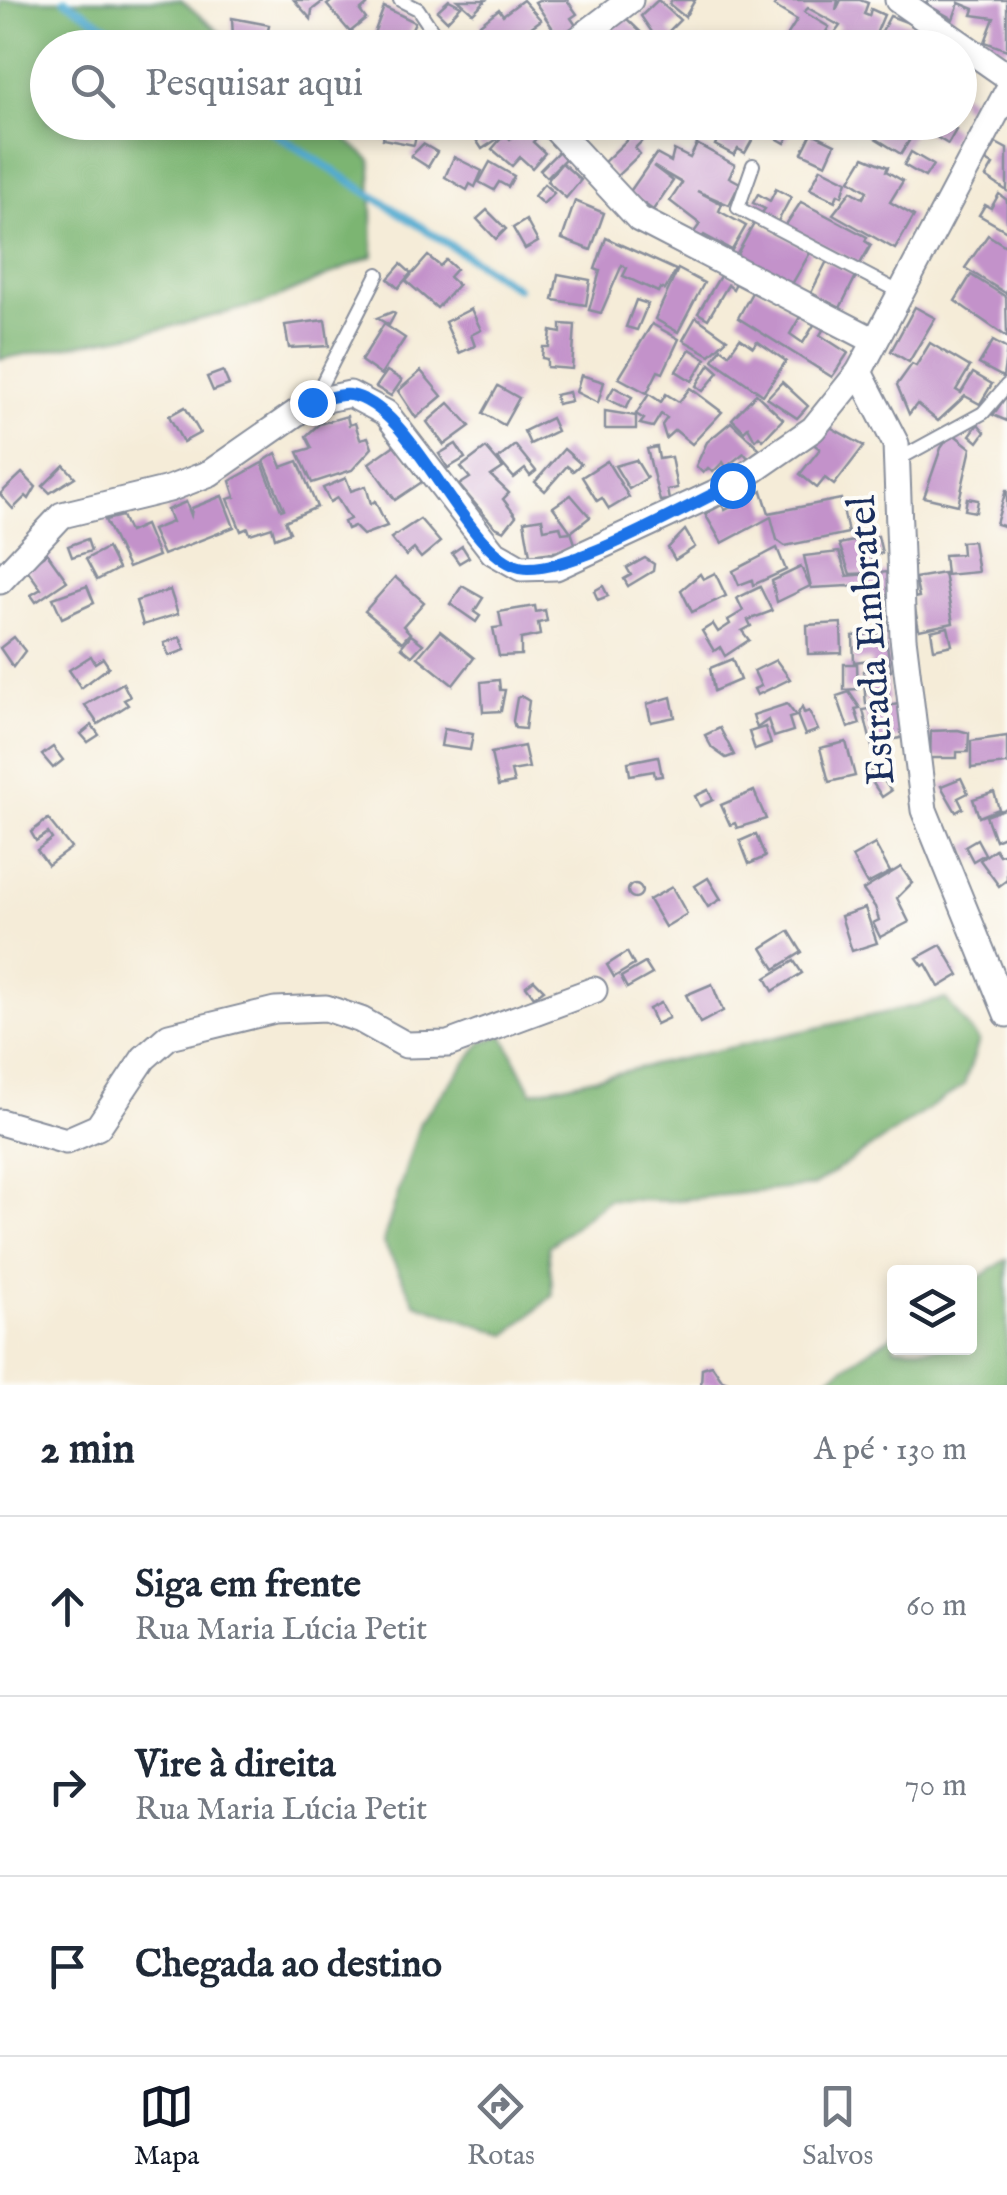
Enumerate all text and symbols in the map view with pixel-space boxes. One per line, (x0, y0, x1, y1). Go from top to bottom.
search box (30, 30, 977, 140)
icon: search (65, 58, 120, 113)
text: Pesquisar aqui (145, 61, 363, 109)
route end (290, 380, 336, 426)
route start (710, 463, 756, 509)
street label: Estrada Embratel (837, 494, 909, 786)
map controls (887, 1265, 977, 1355)
button: layers (887, 1265, 977, 1355)
text: 2 min (40, 1424, 135, 1477)
text: A pé · 130 m (814, 1430, 967, 1471)
text: Siga em frente (135, 1562, 361, 1610)
icon: ahead (40, 1579, 95, 1634)
text: 60 m (906, 1586, 967, 1627)
text: Rua Maria Lúcia Petit (135, 1610, 427, 1651)
text: Vire à direita (135, 1742, 336, 1790)
icon: right (40, 1759, 95, 1814)
text: 70 m (905, 1766, 967, 1807)
text: Rua Maria Lúcia Petit (135, 1790, 427, 1831)
icon: arrive (40, 1939, 95, 1994)
text: Chegada ao destino (135, 1942, 442, 1990)
tab: Mapa (134, 2079, 199, 2174)
tab: Rotas (467, 2079, 535, 2174)
tab: Salvos (802, 2079, 873, 2174)

